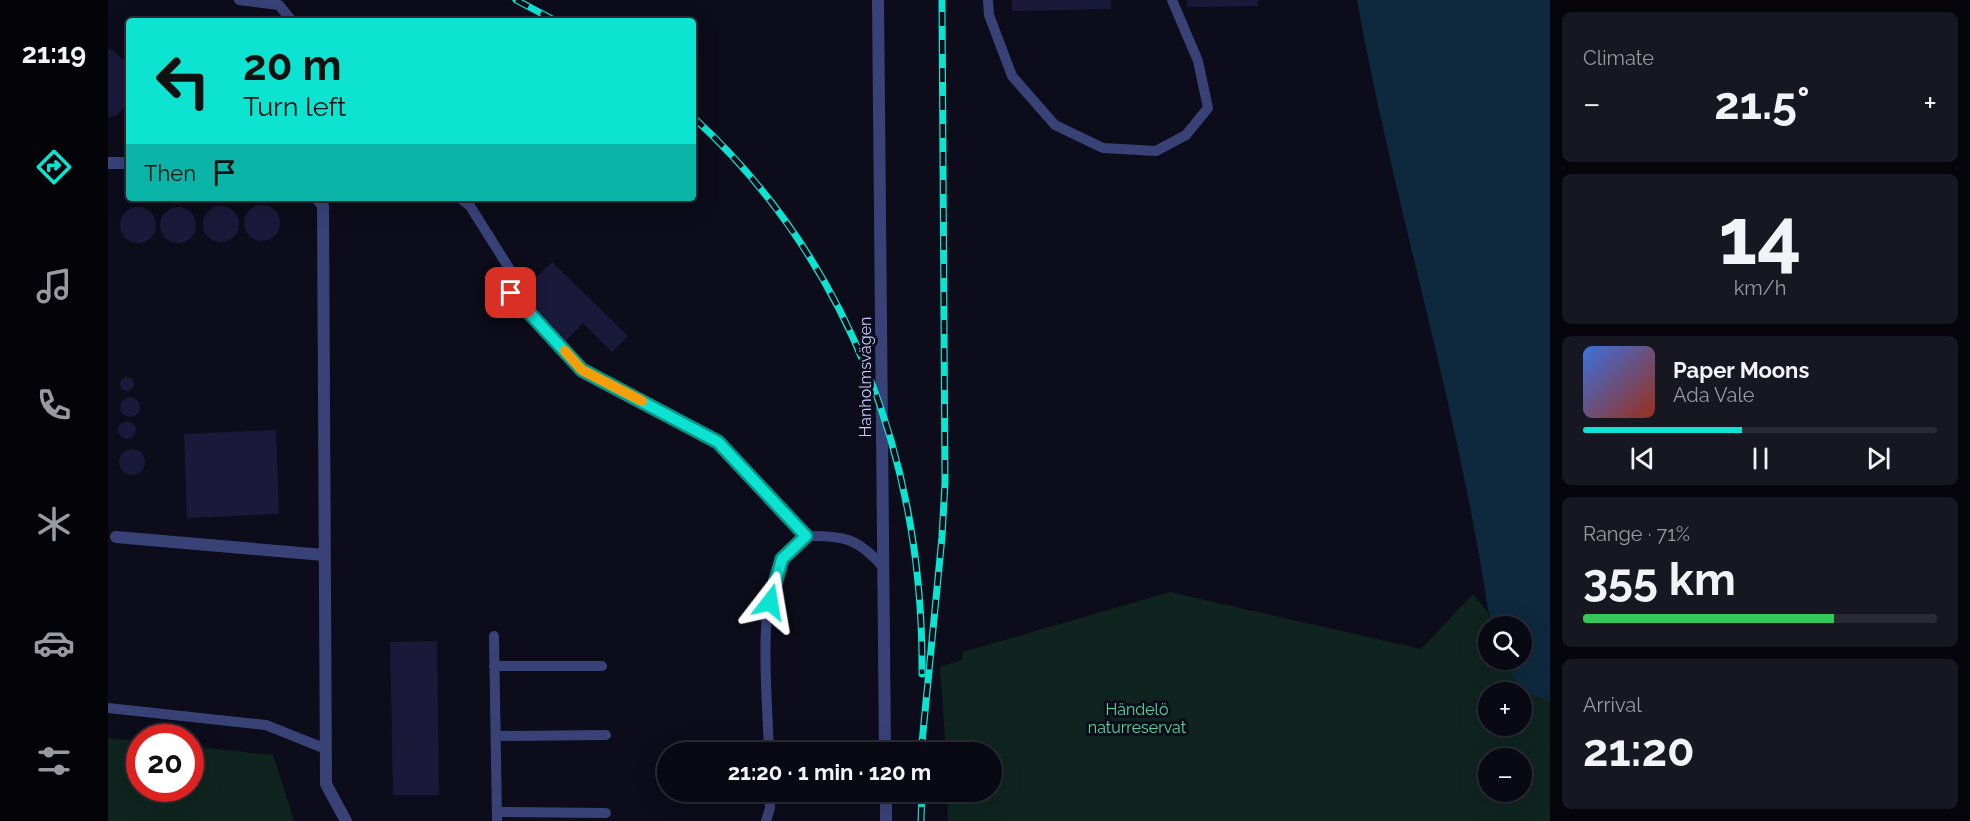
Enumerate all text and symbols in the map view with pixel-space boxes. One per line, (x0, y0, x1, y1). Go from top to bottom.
text: 21:19 (22, 38, 86, 69)
text: 20 m (243, 41, 342, 90)
icon: left (144, 42, 222, 120)
text: Climate (1583, 46, 1654, 70)
text: 21.5° (1714, 77, 1810, 130)
text: − (1583, 84, 1601, 123)
text: + (1923, 84, 1937, 123)
text: Turn left (243, 91, 346, 122)
icon: directions (33, 146, 75, 188)
icon: arrive (208, 156, 241, 189)
text: Then (144, 160, 196, 186)
text: 14 (1718, 191, 1802, 282)
icon: music (33, 265, 75, 307)
pin (485, 267, 536, 318)
icon: arrive (494, 276, 527, 309)
text: km/h (1734, 276, 1786, 300)
street label: Hanholmsvägen (856, 317, 875, 437)
text: Paper Moons (1673, 357, 1809, 383)
text: Ada Vale (1673, 383, 1755, 407)
icon: phone (33, 384, 75, 426)
icon: previous (1626, 442, 1659, 475)
icon: pause (1744, 442, 1777, 475)
icon: next (1862, 442, 1895, 475)
icon: climate (33, 503, 75, 545)
text: Range · 71% (1583, 522, 1690, 546)
text: 355 km (1583, 553, 1736, 606)
position arrow (738, 570, 802, 634)
map controls (1478, 616, 1532, 802)
button: search (1478, 616, 1532, 670)
icon: car (33, 622, 75, 664)
button: + (1478, 682, 1532, 736)
text: Arrival (1583, 693, 1642, 717)
park label: Händelö naturreservat (1088, 700, 1187, 737)
speed limit sign: 20 (126, 724, 204, 802)
text: 21:20 (1583, 724, 1695, 777)
icon: filters (33, 740, 75, 782)
button: − (1478, 748, 1532, 802)
text: 21:20 · 1 min · 120 m (728, 759, 931, 785)

